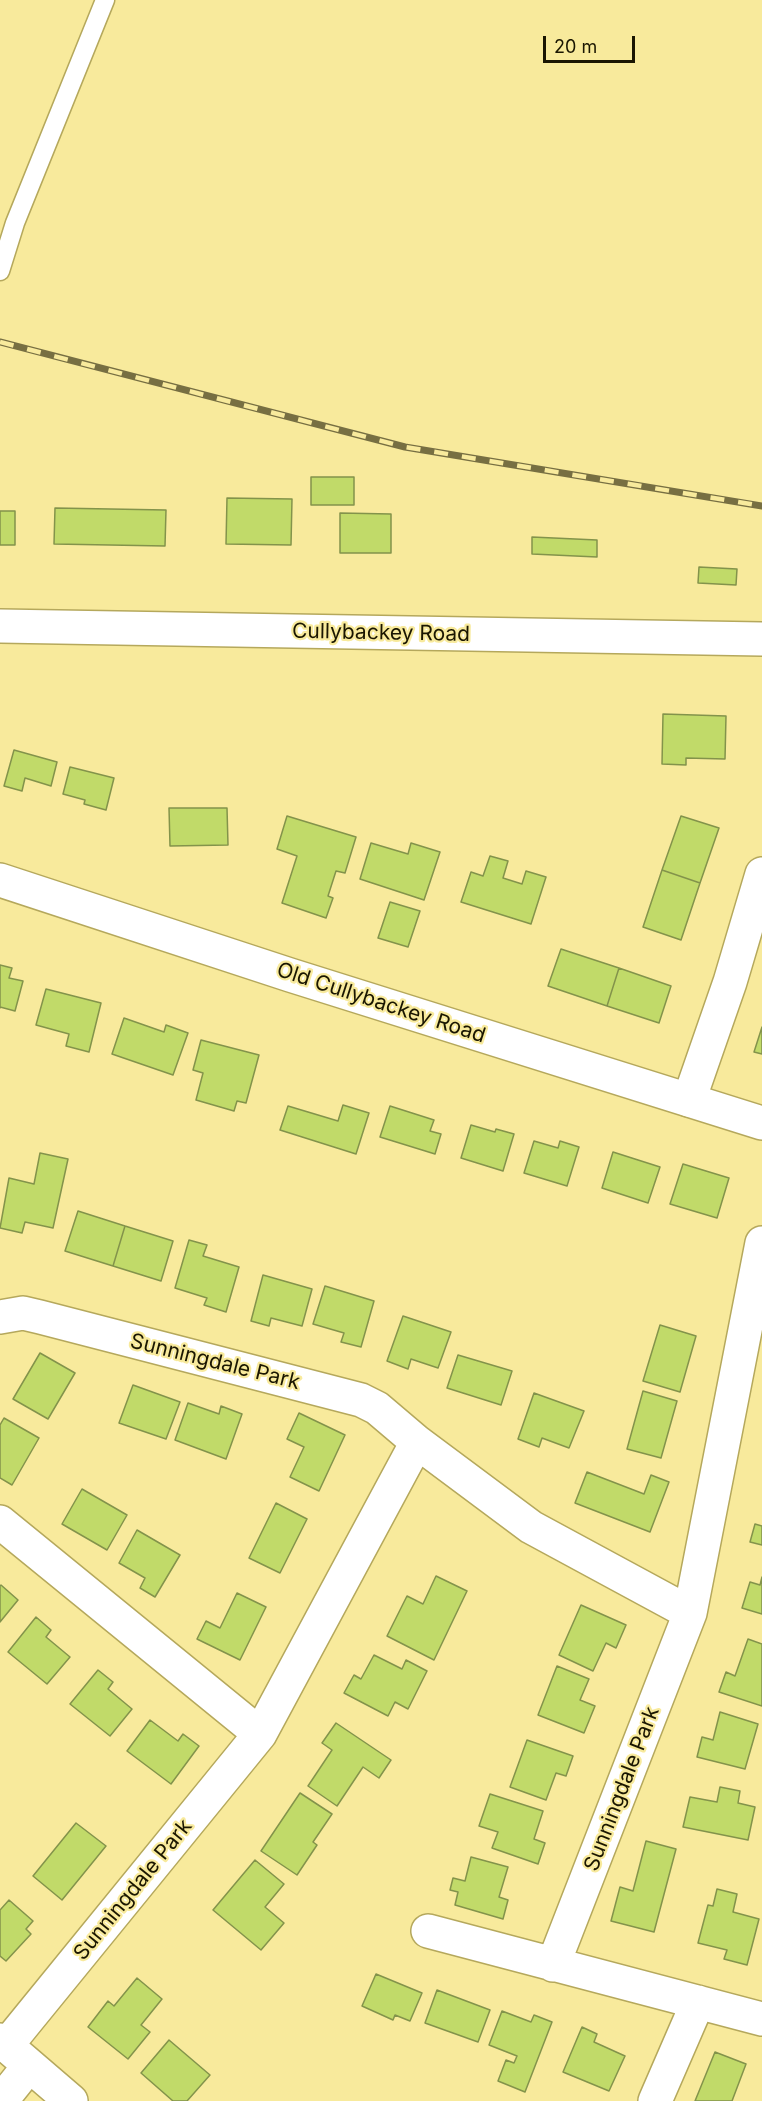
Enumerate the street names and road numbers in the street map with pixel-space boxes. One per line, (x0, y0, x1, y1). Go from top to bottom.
street label: Cullybackey Road (292, 619, 470, 647)
street label: Old Cullybackey Road (273, 957, 489, 1049)
street label: Sunningdale Park (128, 1329, 302, 1395)
street label: Sunningdale Park (579, 1703, 665, 1875)
street label: Sunningdale Park (68, 1814, 198, 1966)

